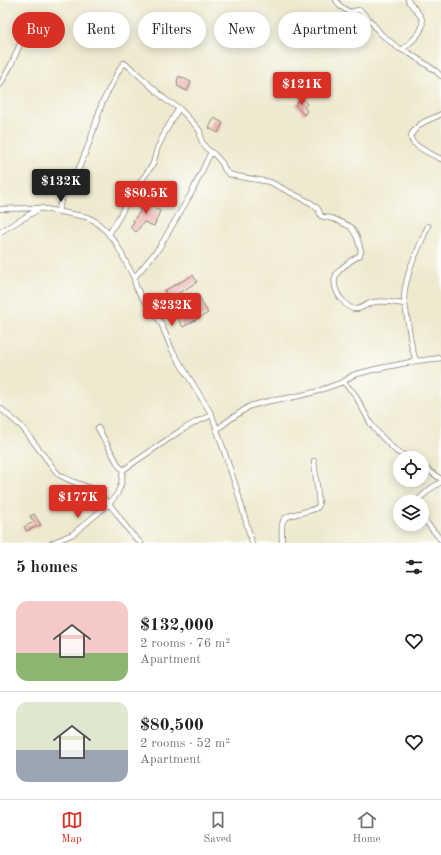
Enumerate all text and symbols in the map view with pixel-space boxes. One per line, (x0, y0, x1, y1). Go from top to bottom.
chip: Buy (12, 12, 65, 48)
chip: Rent (73, 12, 130, 48)
chip: Filters (138, 12, 206, 48)
chip: New (214, 12, 270, 48)
chip: Apartment (278, 12, 371, 48)
pin: $121K (274, 72, 330, 106)
text: $121K (282, 78, 322, 91)
pin: $132K (33, 169, 89, 203)
text: $132K (41, 175, 81, 188)
pin: $80.5K (113, 181, 179, 215)
text: $80.5K (124, 187, 168, 200)
pin: $232K (144, 293, 200, 327)
text: $232K (152, 299, 192, 312)
map controls (393, 451, 429, 531)
button: locate (393, 451, 429, 487)
pin: $177K (50, 485, 106, 519)
text: $177K (58, 491, 98, 504)
button: layers (393, 495, 429, 531)
icon: filters (403, 556, 425, 578)
text: 5 homes (16, 559, 78, 576)
icon: home (48, 617, 96, 665)
text: $132,000 (140, 617, 214, 634)
icon: heart (403, 630, 425, 652)
text: 2 rooms · 76 m² (140, 637, 230, 650)
text: Apartment (140, 653, 201, 666)
text: $80,500 (140, 717, 204, 734)
icon: home (48, 718, 96, 766)
icon: heart (403, 731, 425, 753)
text: 2 rooms · 52 m² (140, 737, 230, 750)
text: Apartment (140, 753, 201, 766)
tab: Map (61, 809, 83, 847)
tab: Saved (204, 809, 232, 847)
tab: Home (353, 809, 380, 847)

